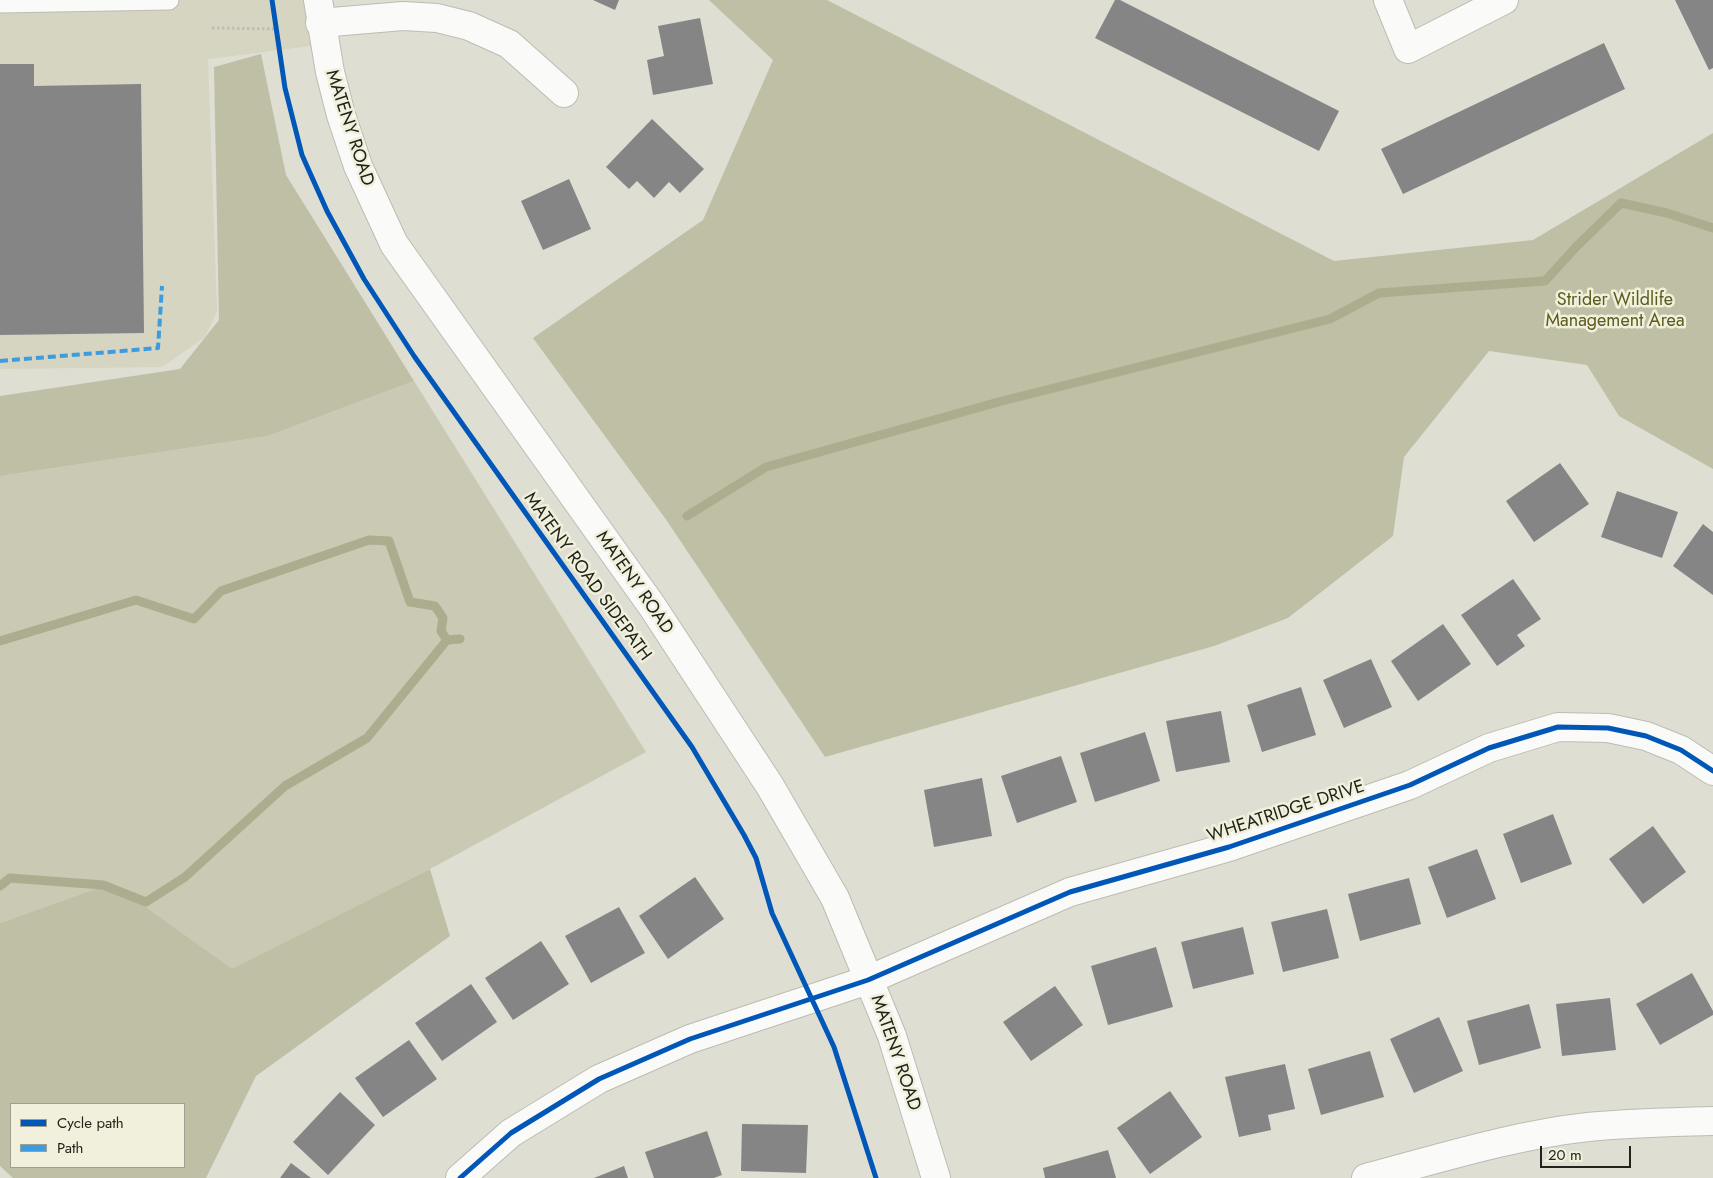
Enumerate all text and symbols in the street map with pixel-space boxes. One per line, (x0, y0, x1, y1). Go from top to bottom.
street label: MATENY ROAD (320, 67, 378, 189)
park label: Strider Wildlife Management Area (1545, 290, 1685, 332)
street label: MATENY ROAD SIDEPATH (519, 489, 655, 665)
street label: MATENY ROAD (591, 527, 677, 639)
street label: WHEATRIDGE DRIVE (1205, 776, 1367, 848)
street label: MATENY ROAD (865, 992, 925, 1114)
legend (10, 1103, 185, 1168)
text: Cycle path (57, 1112, 124, 1134)
scale bar (1543, 1136, 1634, 1168)
text: Path (57, 1137, 83, 1159)
text: 20 m (1548, 1144, 1582, 1166)

